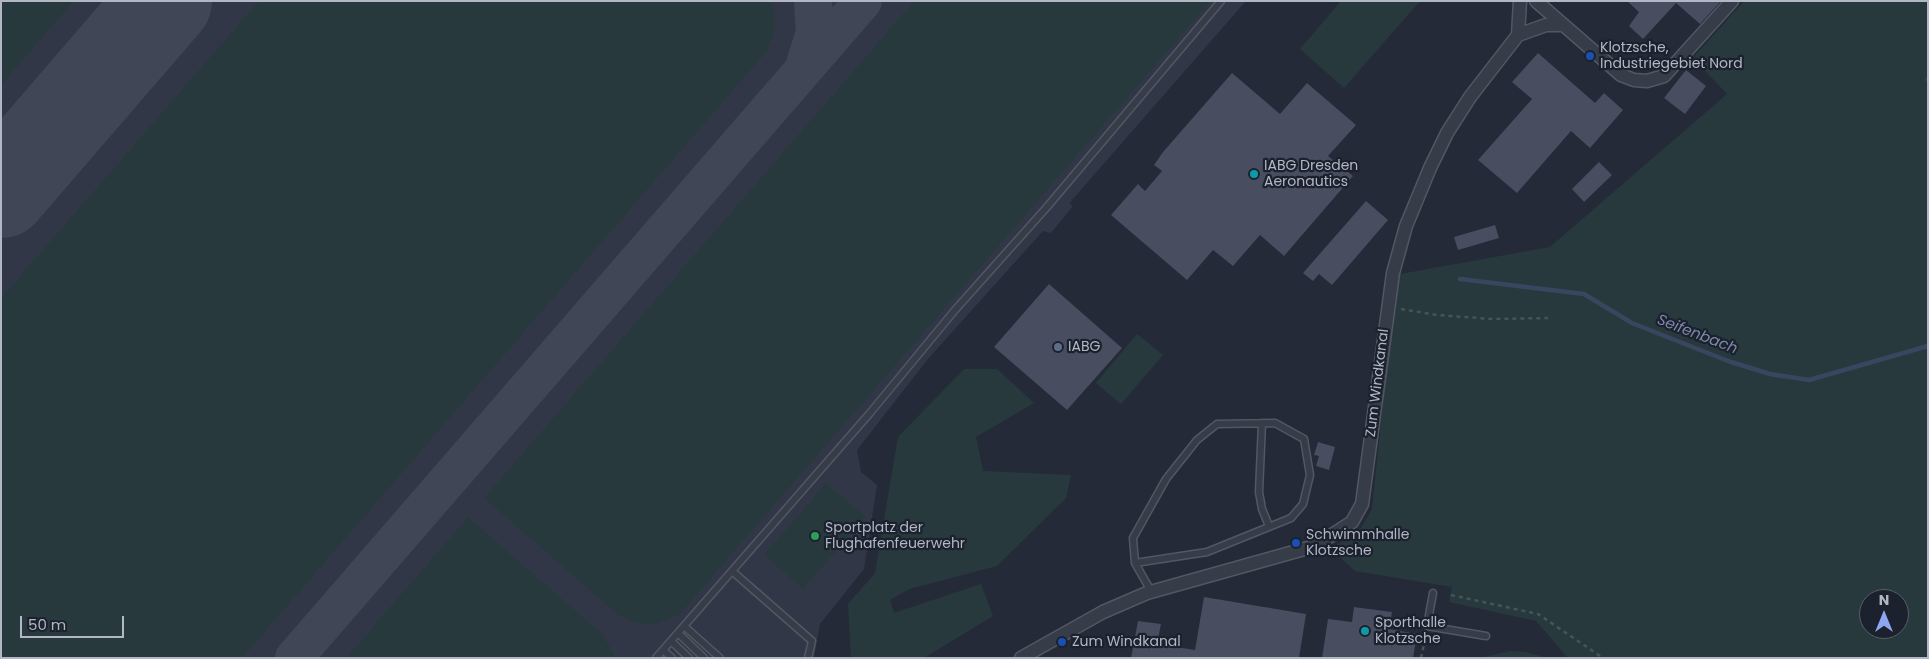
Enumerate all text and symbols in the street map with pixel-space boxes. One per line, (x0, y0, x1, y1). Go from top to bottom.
place label: Klotzsche, Industriegebiet Nord (1600, 40, 1743, 72)
marker: Klotzsche, Industriegebiet Nord (1584, 50, 1596, 62)
place label: IABG Dresden Aeronautics (1264, 158, 1358, 190)
marker: IABG Dresden Aeronautics (1248, 168, 1260, 180)
water label: Seifenbach (1654, 311, 1740, 359)
street label: Zum Windkanal (1363, 328, 1393, 438)
place label: IABG (1068, 339, 1100, 355)
marker: IABG (1052, 341, 1064, 353)
place label: Sportplatz der Flughafenfeuerwehr (825, 520, 965, 552)
place label: Schwimmhalle Klotzsche (1306, 527, 1409, 560)
marker: Sportplatz der Flughafenfeuerwehr (809, 530, 821, 542)
marker: Schwimmhalle Klotzsche (1290, 537, 1302, 549)
north arrow (1859, 589, 1909, 639)
text: N (1879, 590, 1889, 610)
scale bar (22, 606, 126, 638)
text: 50 m (28, 614, 66, 635)
place label: Sporthalle Klotzsche (1375, 615, 1446, 648)
marker: Sporthalle Klotzsche (1359, 625, 1371, 637)
place label: Zum Windkanal (1072, 634, 1181, 650)
marker: Zum Windkanal (1056, 636, 1068, 648)

